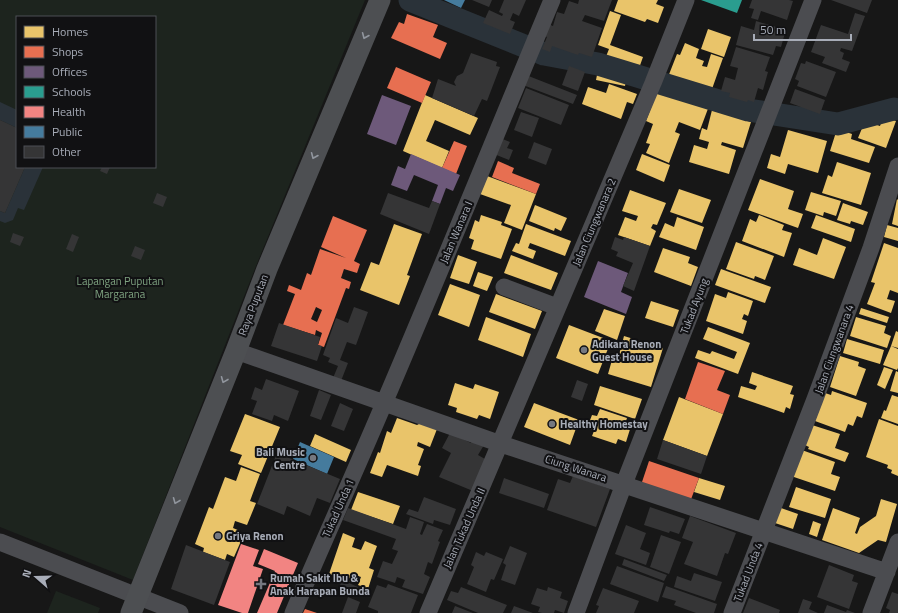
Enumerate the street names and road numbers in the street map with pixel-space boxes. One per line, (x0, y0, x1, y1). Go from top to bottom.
street label: Jalan Ciungwanara 2 (568, 176, 620, 268)
street label: Jalan Wanara I (436, 198, 476, 266)
street label: Raya Puputan (234, 272, 272, 338)
street label: Tukad Ayung (676, 275, 712, 336)
street label: Jalan Ciungwanara 4 (810, 302, 858, 396)
street label: Ciung Wanara (543, 450, 609, 486)
street label: Tukad Unda 1 (318, 476, 358, 540)
street label: Jalan Tukad Unda II (439, 485, 489, 571)
street label: Tukad Unda 4 (729, 540, 767, 604)

